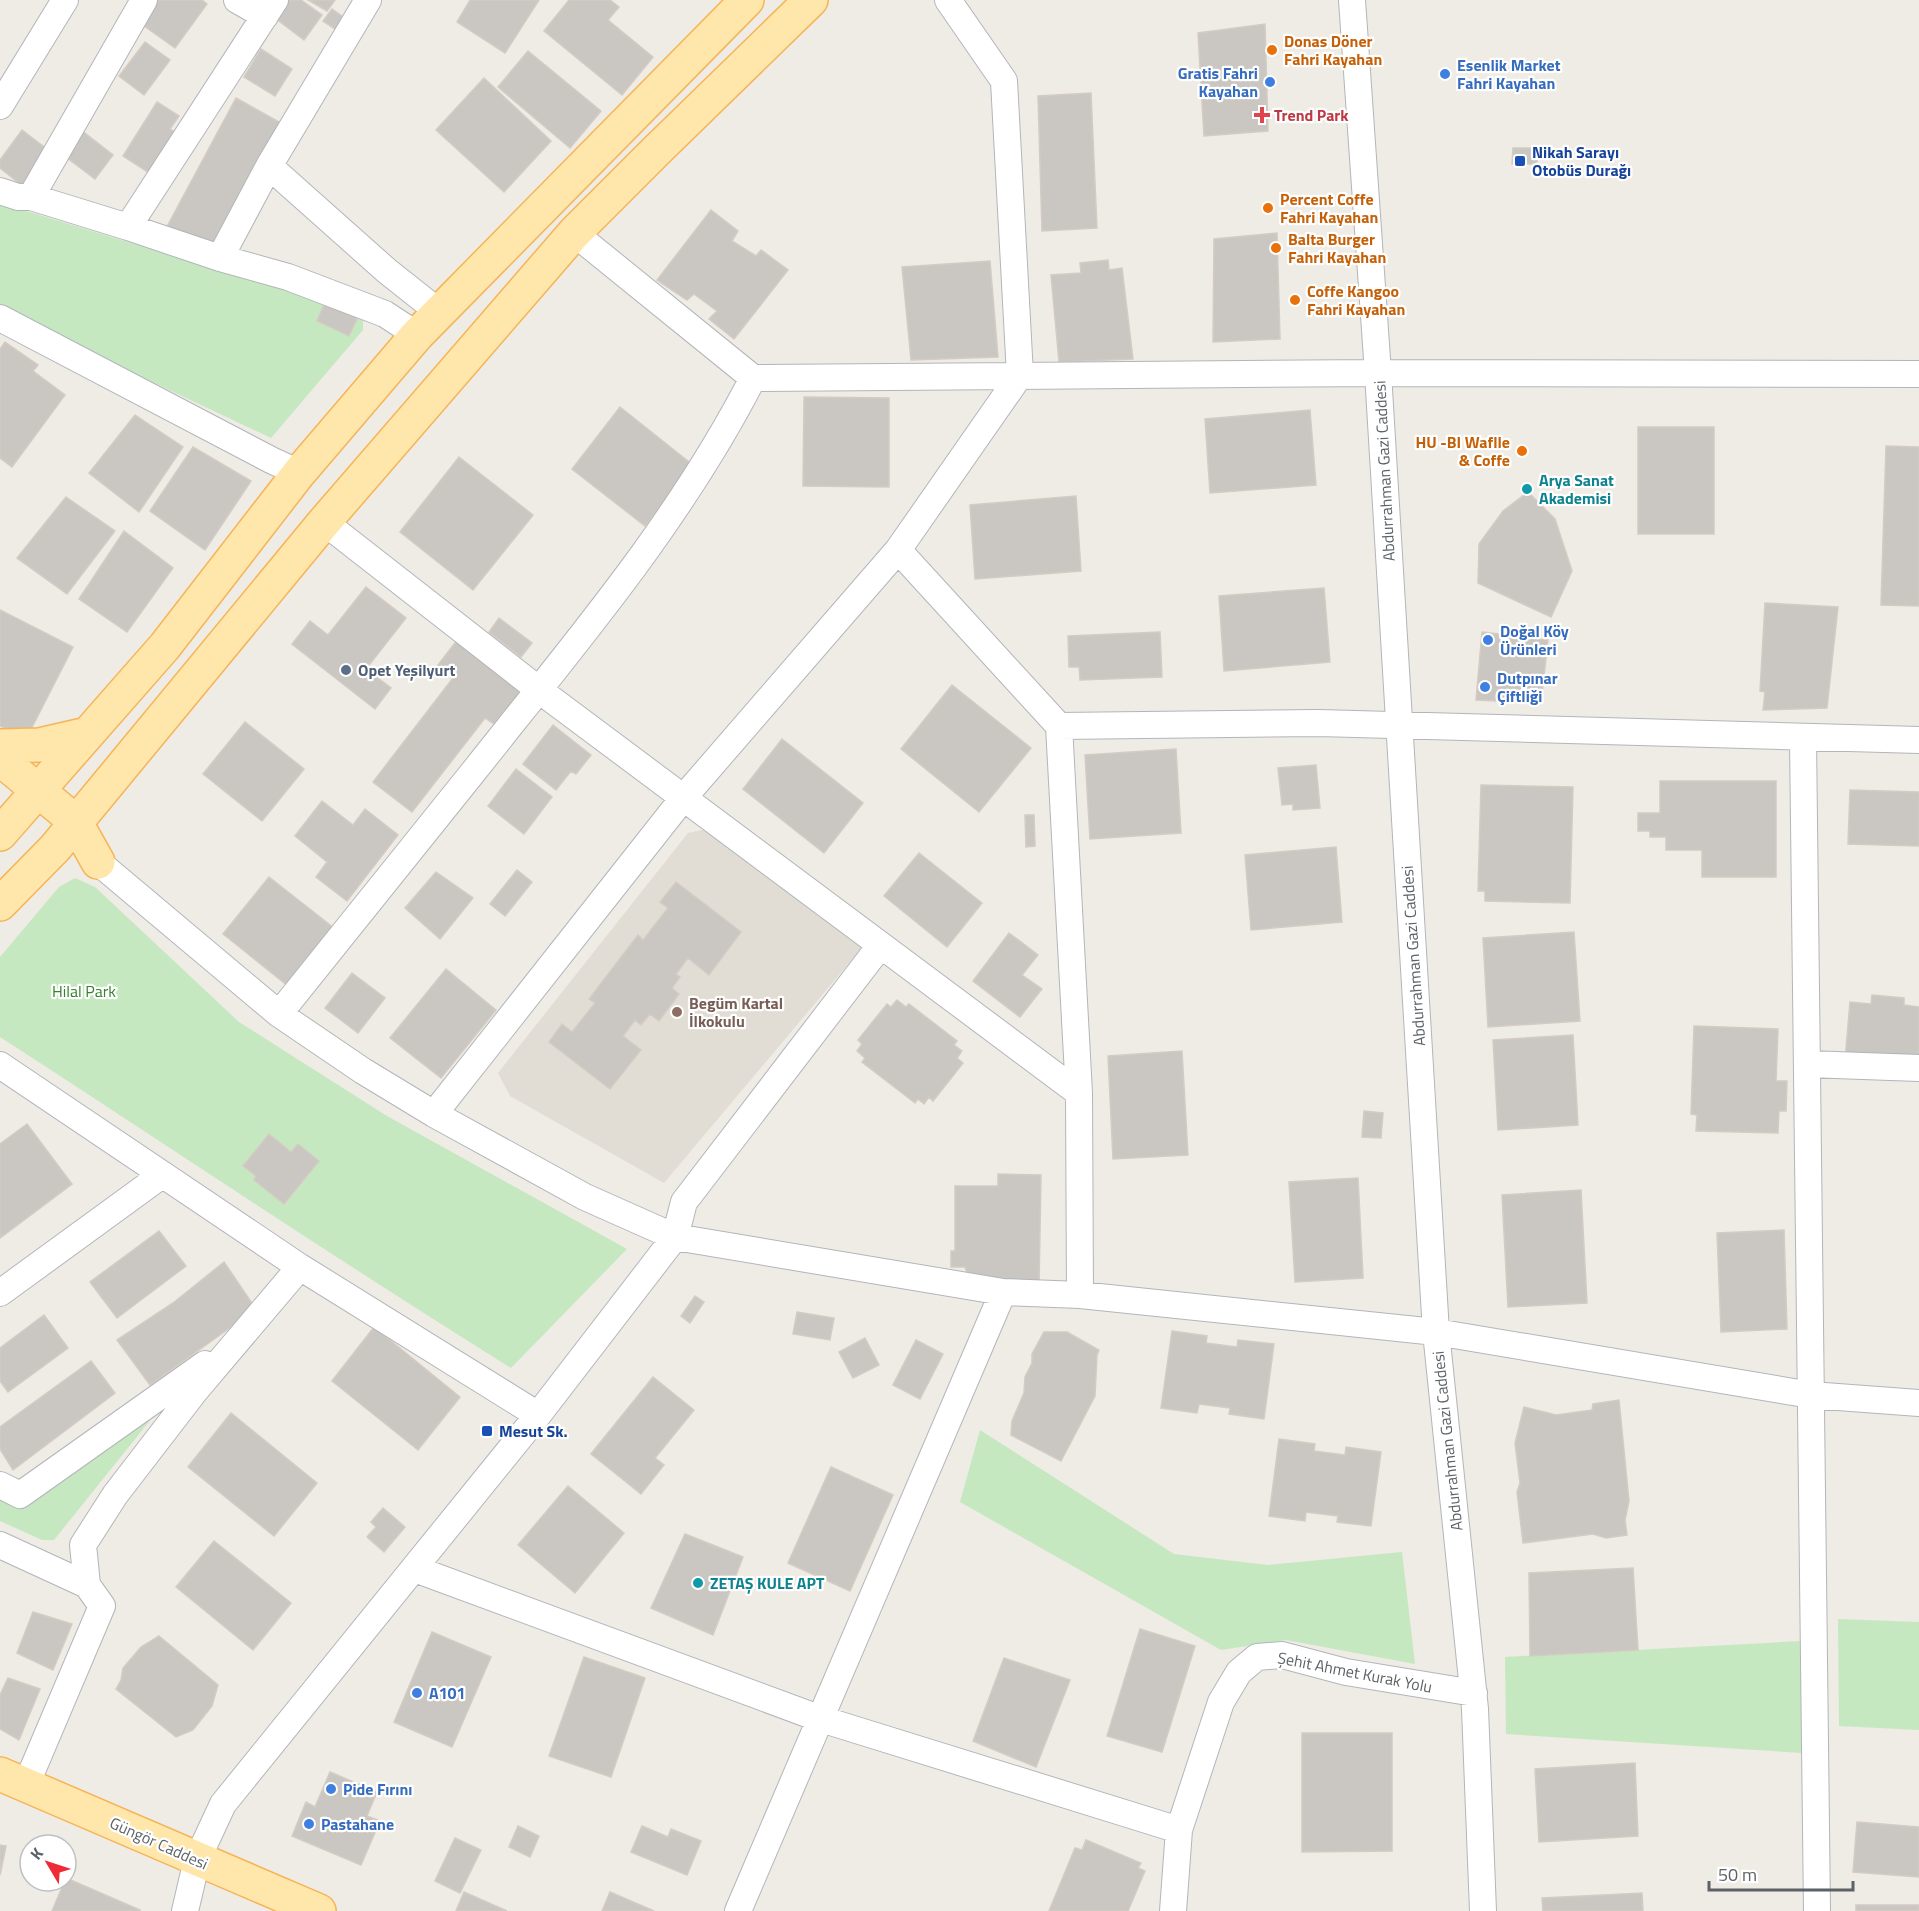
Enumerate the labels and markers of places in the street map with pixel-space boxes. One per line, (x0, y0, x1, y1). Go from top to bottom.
place label: Donas Döner Fahri Kayahan (1284, 29, 1382, 71)
marker: Donas Döner Fahri Kayahan (1265, 43, 1279, 57)
place label: Esenlik Market Fahri Kayahan (1457, 53, 1561, 95)
place label: Gratis Fahri Kayahan (1178, 61, 1258, 103)
marker: Esenlik Market Fahri Kayahan (1438, 67, 1452, 81)
marker: Gratis Fahri Kayahan (1263, 75, 1277, 89)
place label: Trend Park (1274, 103, 1349, 127)
marker: Trend Park (1255, 108, 1269, 122)
place label: Nikah Sarayı Otobüs Durağı (1532, 140, 1631, 182)
marker: Nikah Sarayı Otobüs Durağı (1513, 154, 1527, 168)
place label: Percent Coffe Fahri Kayahan (1280, 187, 1378, 229)
marker: Percent Coffe Fahri Kayahan (1261, 201, 1275, 215)
place label: Balta Burger Fahri Kayahan (1288, 227, 1386, 269)
marker: Balta Burger Fahri Kayahan (1269, 241, 1283, 255)
place label: Coffe Kangoo Fahri Kayahan (1307, 279, 1405, 321)
marker: Coffe Kangoo Fahri Kayahan (1288, 293, 1302, 307)
place label: HU -BI Waflle & Coffe (1415, 430, 1510, 472)
marker: HU -BI Waflle & Coffe (1515, 444, 1529, 458)
place label: Arya Sanat Akademisi (1539, 468, 1614, 510)
marker: Arya Sanat Akademisi (1520, 482, 1534, 496)
place label: Doğal Köy Ürünleri (1500, 619, 1569, 661)
marker: Doğal Köy Ürünleri (1481, 633, 1495, 647)
place label: Opet Yeşilyurt (358, 658, 455, 682)
marker: Opet Yeşilyurt (339, 663, 353, 677)
place label: Dutpınar Çiftliği (1497, 666, 1558, 708)
marker: Dutpınar Çiftliği (1478, 680, 1492, 694)
place label: Begüm Kartal İlkokulu (689, 991, 783, 1033)
marker: Begüm Kartal İlkokulu (670, 1005, 684, 1019)
place label: Mesut Sk. (499, 1419, 568, 1443)
marker: Mesut Sk. (480, 1424, 494, 1438)
place label: ZETAŞ KULE APT (710, 1571, 825, 1595)
marker: ZETAŞ KULE APT (691, 1576, 705, 1590)
place label: A101 (429, 1681, 466, 1705)
marker: A101 (410, 1686, 424, 1700)
place label: Pide Fırını (343, 1777, 412, 1801)
marker: Pide Fırını (324, 1782, 338, 1796)
place label: Pastahane (321, 1812, 394, 1836)
marker: Pastahane (302, 1817, 316, 1831)

